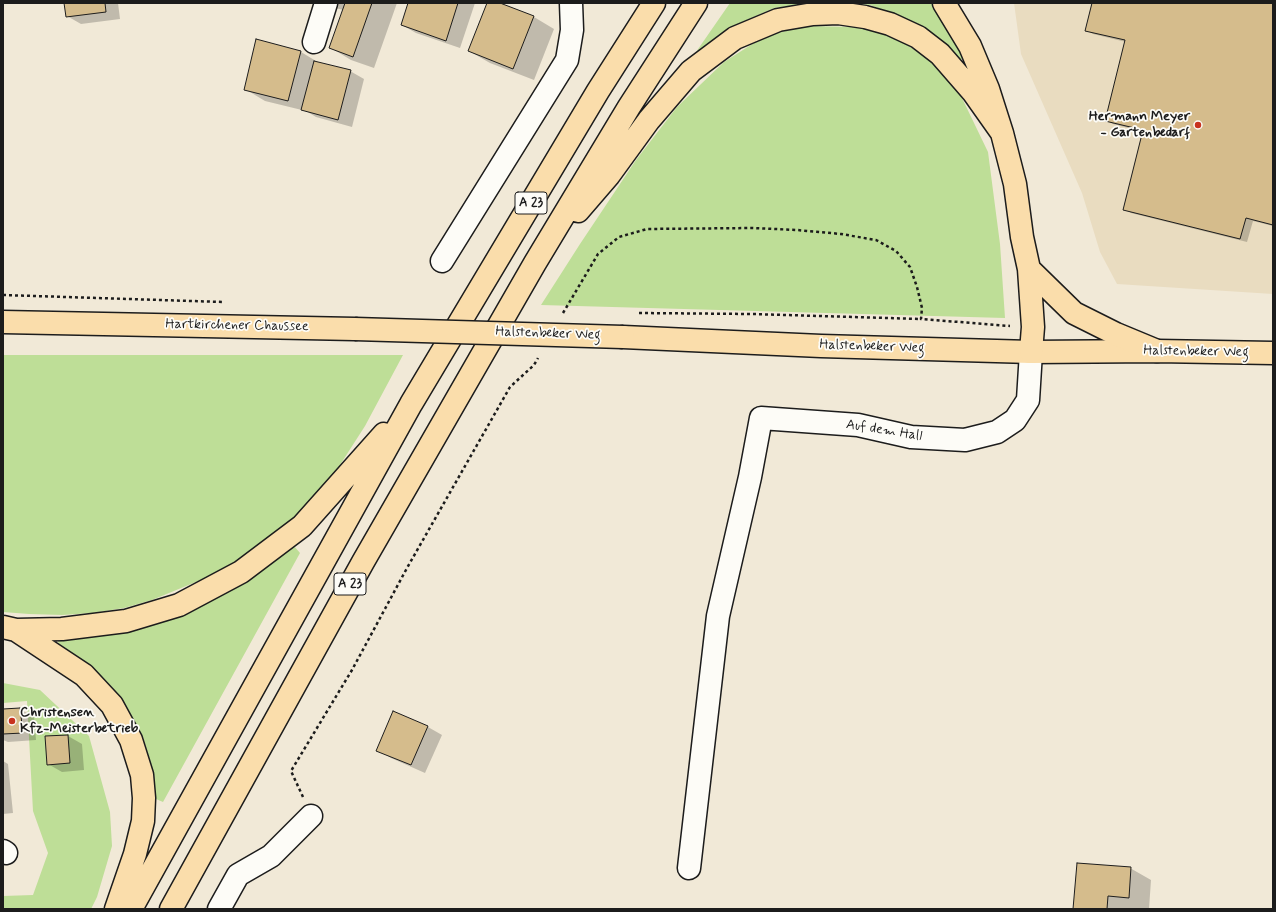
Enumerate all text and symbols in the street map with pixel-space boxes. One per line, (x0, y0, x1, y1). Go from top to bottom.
place label: Hermann Meyer - Gartenbedarf (1089, 109, 1190, 142)
marker: Hermann Meyer - Gartenbedarf (1193, 120, 1203, 130)
road number: A 23 (515, 192, 547, 214)
street label: Hartkirchener Chaussee (165, 316, 309, 336)
street label: Halstenbeker Weg (495, 324, 601, 344)
street label: Halstenbeker Weg (819, 337, 925, 357)
street label: Halstenbeker Weg (1143, 343, 1249, 361)
street label: Auf dem Hall (845, 417, 923, 445)
road number: A 23 (334, 573, 366, 595)
place label: Christensen Kfz-Meisterbetrieb (20, 705, 138, 738)
marker: Christensen Kfz-Meisterbetrieb (7, 716, 17, 726)

